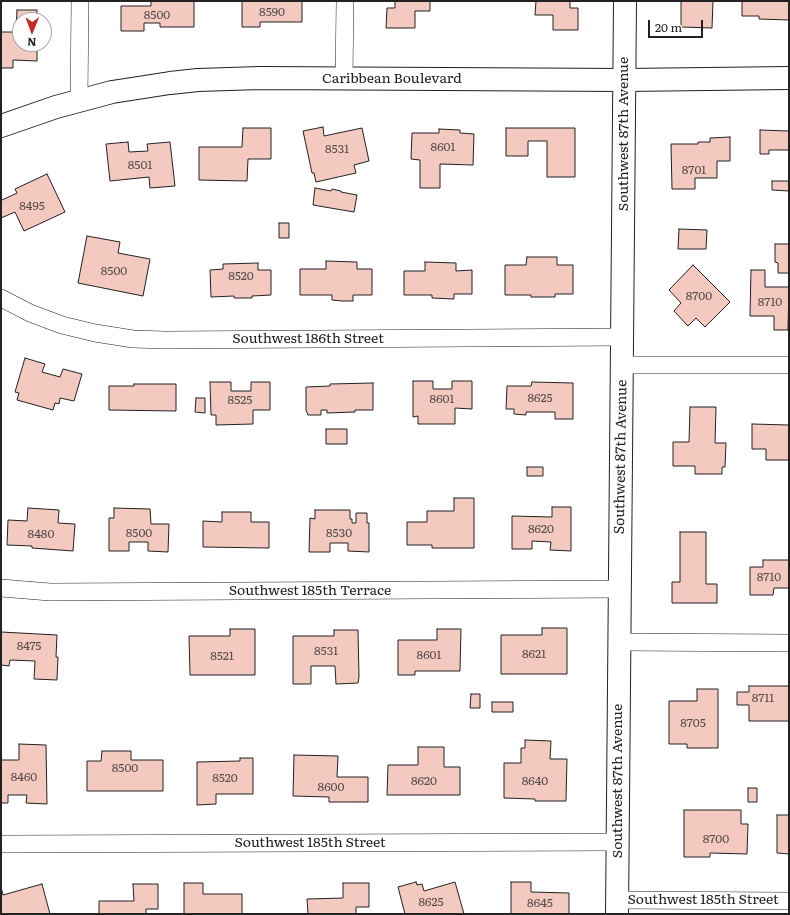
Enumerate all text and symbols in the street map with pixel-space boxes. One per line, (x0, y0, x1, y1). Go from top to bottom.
house number: 8590 (259, 5, 285, 19)
house number: 8500 (144, 8, 170, 22)
north arrow (12, 12, 52, 52)
scale bar (650, 12, 705, 38)
text: 20 m (655, 18, 682, 36)
text: N (27, 35, 37, 51)
street label: Southwest 87th Avenue (616, 57, 632, 211)
street label: Caribbean Boulevard (322, 71, 462, 87)
house number: 8601 (431, 140, 455, 154)
house number: 8531 (325, 142, 349, 156)
house number: 8501 (128, 158, 152, 172)
house number: 8701 (682, 163, 706, 177)
house number: 8495 (19, 199, 45, 213)
house number: 8500 (101, 264, 127, 278)
house number: 8520 (228, 269, 254, 283)
house number: 8700 (686, 289, 712, 303)
house number: 8710 (758, 295, 782, 309)
street label: Southwest 186th Street (232, 331, 384, 347)
street label: Southwest 87th Avenue (611, 380, 631, 534)
house number: 8625 (527, 391, 553, 405)
house number: 8601 (430, 392, 454, 406)
house number: 8525 (228, 393, 252, 407)
house number: 8620 (528, 522, 554, 536)
house number: 8500 (126, 526, 152, 540)
house number: 8530 (326, 526, 352, 540)
house number: 8480 (28, 527, 54, 541)
house number: 8710 (757, 570, 781, 584)
street label: Southwest 185th Terrace (229, 583, 391, 599)
house number: 8475 (17, 639, 41, 653)
house number: 8531 (314, 644, 338, 658)
house number: 8621 (522, 647, 546, 661)
house number: 8601 (417, 648, 441, 662)
house number: 8521 (210, 649, 234, 663)
house number: 8711 (752, 691, 774, 705)
street label: Southwest 87th Avenue (610, 704, 626, 858)
house number: 8705 (680, 716, 706, 730)
house number: 8500 (112, 761, 138, 775)
house number: 8460 (11, 770, 37, 784)
house number: 8520 (212, 771, 238, 785)
house number: 8620 (411, 774, 437, 788)
house number: 8640 (522, 774, 548, 788)
house number: 8600 (318, 780, 344, 794)
house number: 8700 (703, 832, 729, 846)
street label: Southwest 185th Street (234, 835, 386, 851)
street label: Southwest 185th Street (627, 892, 779, 908)
house number: 8625 (418, 895, 444, 909)
house number: 8645 (527, 896, 553, 910)

